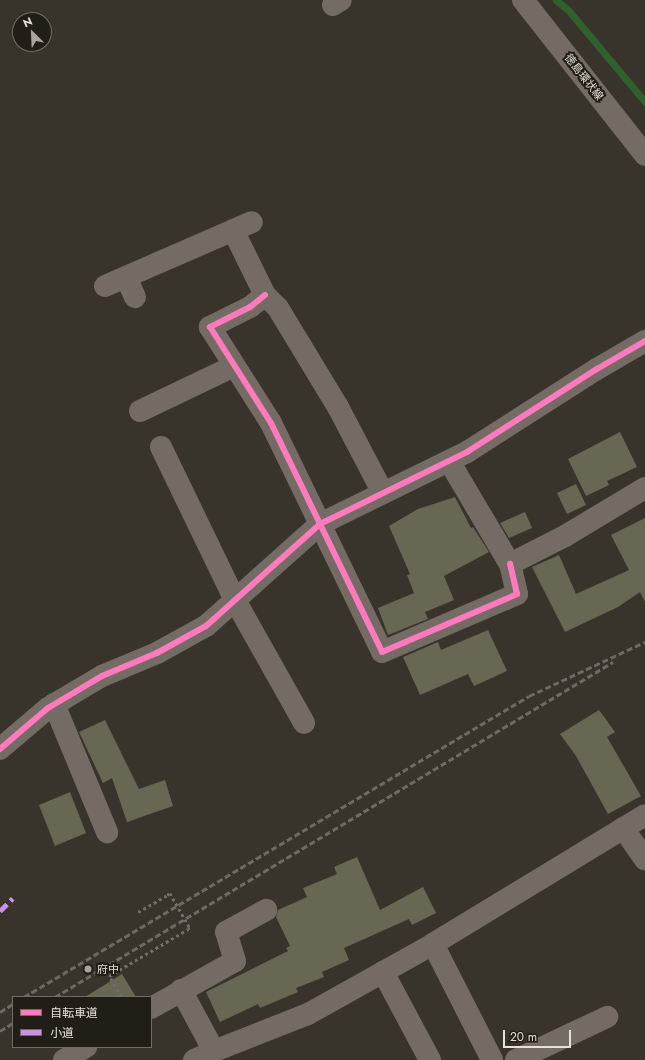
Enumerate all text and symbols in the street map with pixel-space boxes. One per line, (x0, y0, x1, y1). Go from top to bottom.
north arrow (12, 12, 52, 52)
text: N (20, 13, 35, 31)
street label: 徳島環状線 (562, 51, 606, 103)
place label: 府中 (97, 962, 119, 976)
marker: 府中 (82, 963, 94, 975)
legend (12, 996, 152, 1048)
text: 自転車道 (50, 1004, 98, 1022)
scale bar (505, 1022, 573, 1048)
text: 小道 (50, 1024, 74, 1042)
text: 20 m (510, 1028, 537, 1046)

